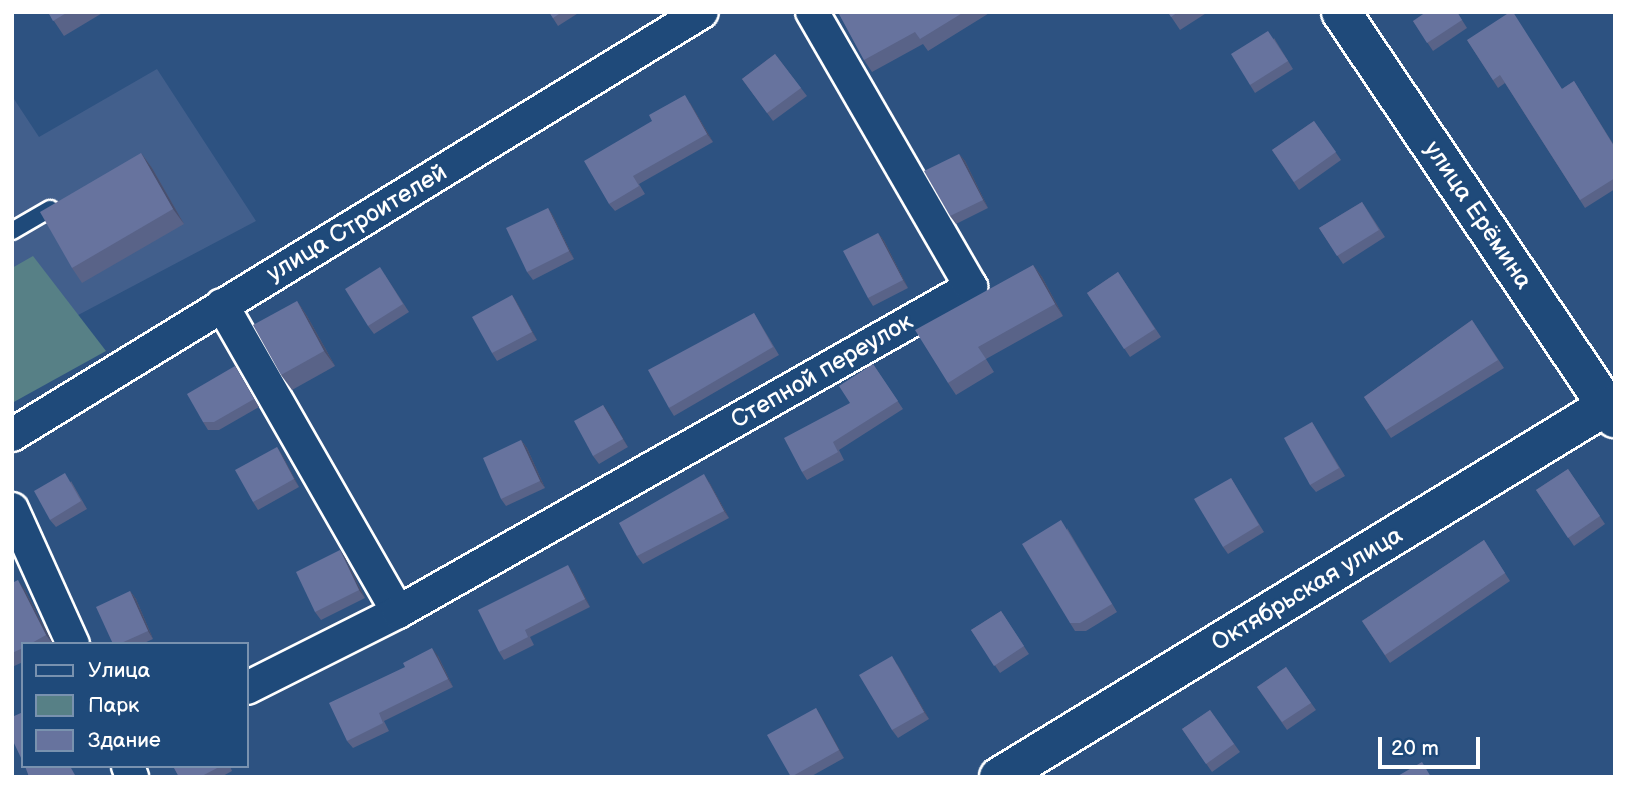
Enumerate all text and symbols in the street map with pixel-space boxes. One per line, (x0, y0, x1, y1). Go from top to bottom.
street label: улица Ерёмина (1418, 136, 1538, 294)
street label: улица Строителей (262, 158, 452, 288)
street label: Степной переулок (726, 307, 918, 435)
street label: Октябрьская улица (1206, 521, 1408, 657)
legend (21, 642, 248, 768)
text: Улица (88, 658, 150, 683)
text: Парк (88, 693, 139, 718)
scale bar (1382, 722, 1484, 766)
text: Здание (88, 728, 161, 753)
text: 20 m (1391, 736, 1439, 761)

